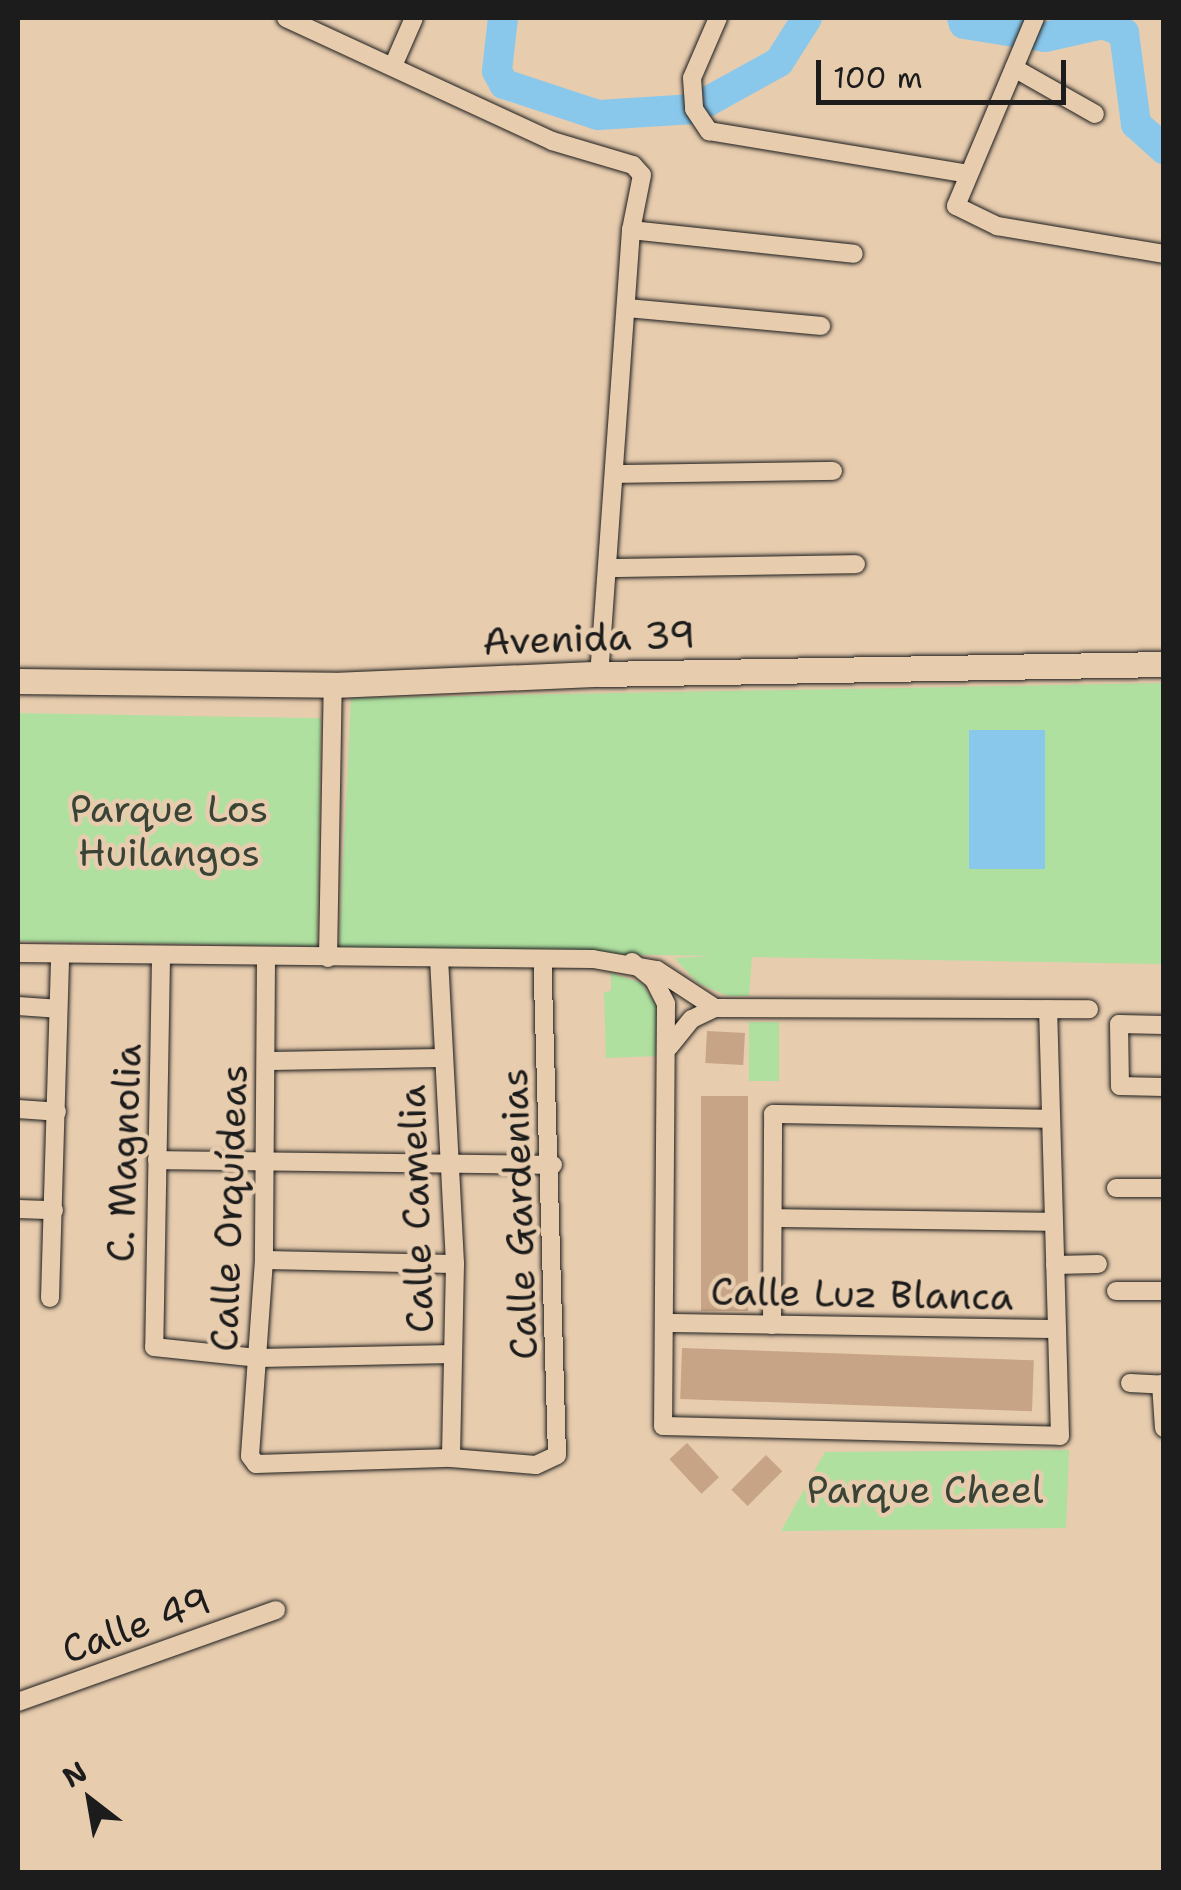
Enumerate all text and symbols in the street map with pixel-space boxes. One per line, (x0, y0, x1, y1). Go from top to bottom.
scale bar (821, 40, 1071, 102)
text: 100 m (833, 57, 923, 98)
street label: Avenida 39 (482, 611, 696, 665)
park label: Parque Los Huilangos (70, 786, 268, 876)
street label: C. Magnolia (97, 1043, 151, 1263)
street label: Calle Orquídeas (201, 1063, 257, 1353)
street label: Calle Gardenias (491, 1067, 547, 1361)
street label: Calle Camelia (389, 1084, 443, 1334)
street label: Calle Luz Blanca (710, 1269, 1014, 1319)
park label: Parque Cheel (806, 1467, 1044, 1513)
street label: Calle 49 (55, 1577, 217, 1673)
north arrow (40, 1750, 140, 1850)
text: N (55, 1752, 94, 1796)

